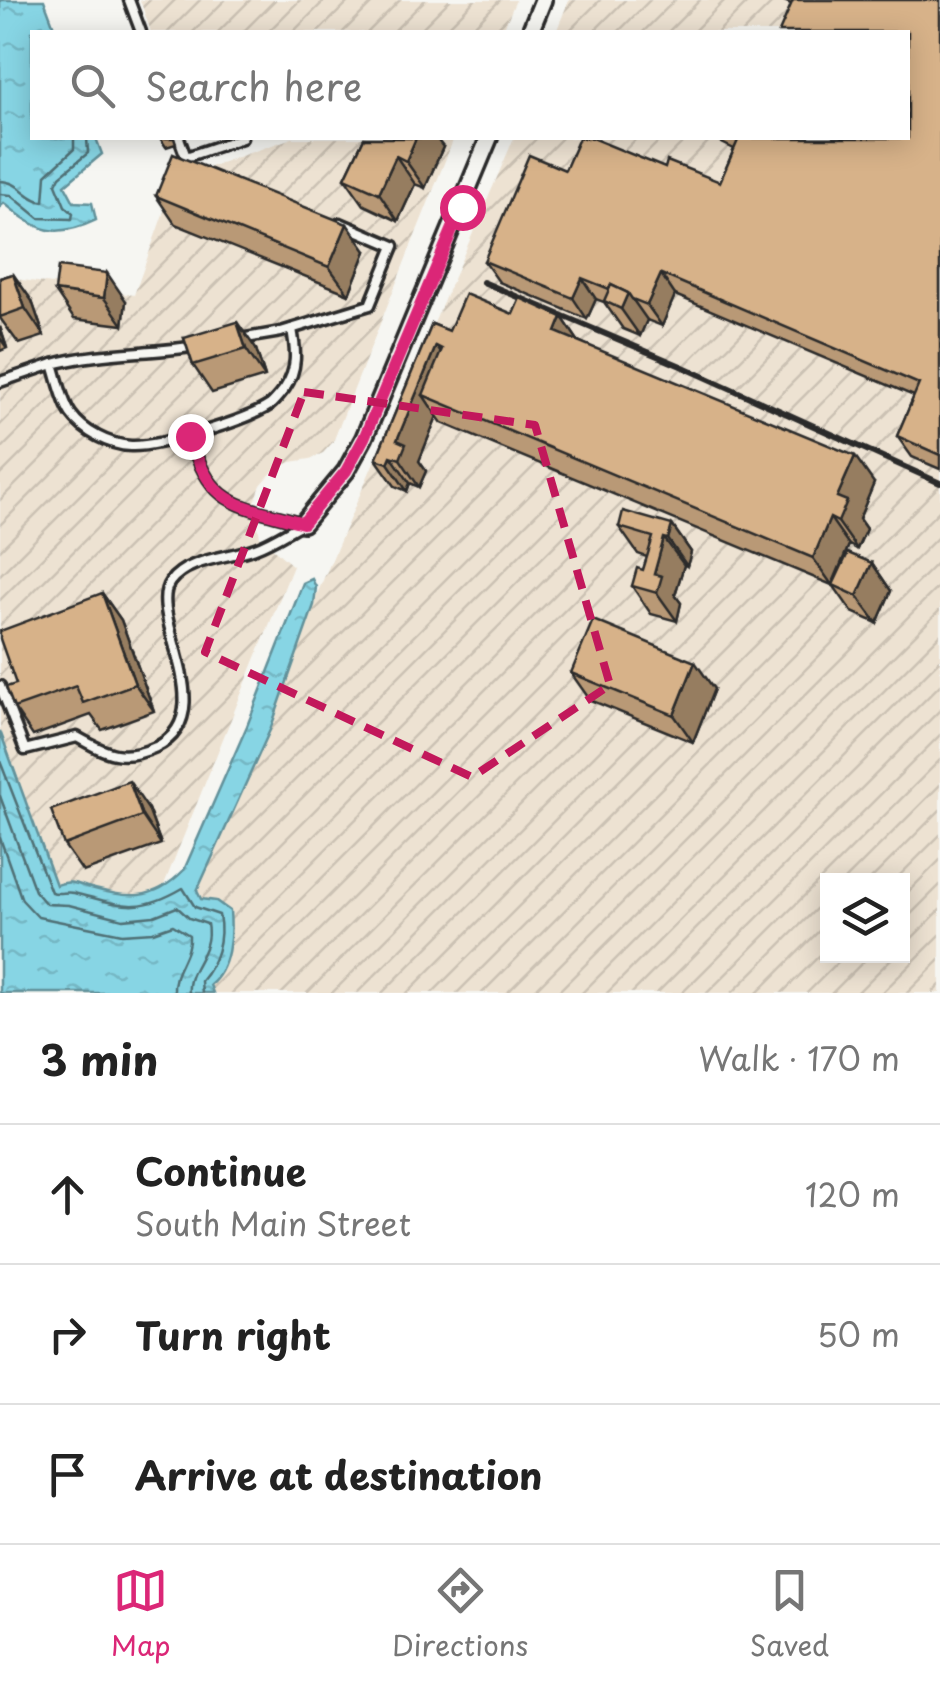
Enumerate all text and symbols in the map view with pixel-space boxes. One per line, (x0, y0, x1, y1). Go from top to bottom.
search box (30, 30, 910, 140)
text: Search here (145, 57, 362, 114)
icon: search (65, 58, 120, 113)
route start (440, 185, 486, 231)
route end (168, 414, 214, 460)
map controls (820, 873, 910, 963)
button: layers (820, 873, 910, 963)
text: 3 min (40, 1027, 158, 1090)
text: Walk · 170 m (698, 1034, 900, 1082)
text: Continue (135, 1142, 306, 1199)
icon: ahead (40, 1167, 95, 1222)
text: 120 m (805, 1170, 900, 1218)
text: South Main Street (135, 1199, 411, 1247)
text: Turn right (135, 1306, 331, 1363)
icon: right (40, 1307, 95, 1362)
text: 50 m (817, 1310, 900, 1358)
text: Arrive at destination (135, 1446, 543, 1503)
icon: arrive (40, 1447, 95, 1502)
tab: Map (111, 1563, 171, 1666)
tab: Directions (392, 1563, 528, 1666)
tab: Saved (750, 1563, 829, 1666)

